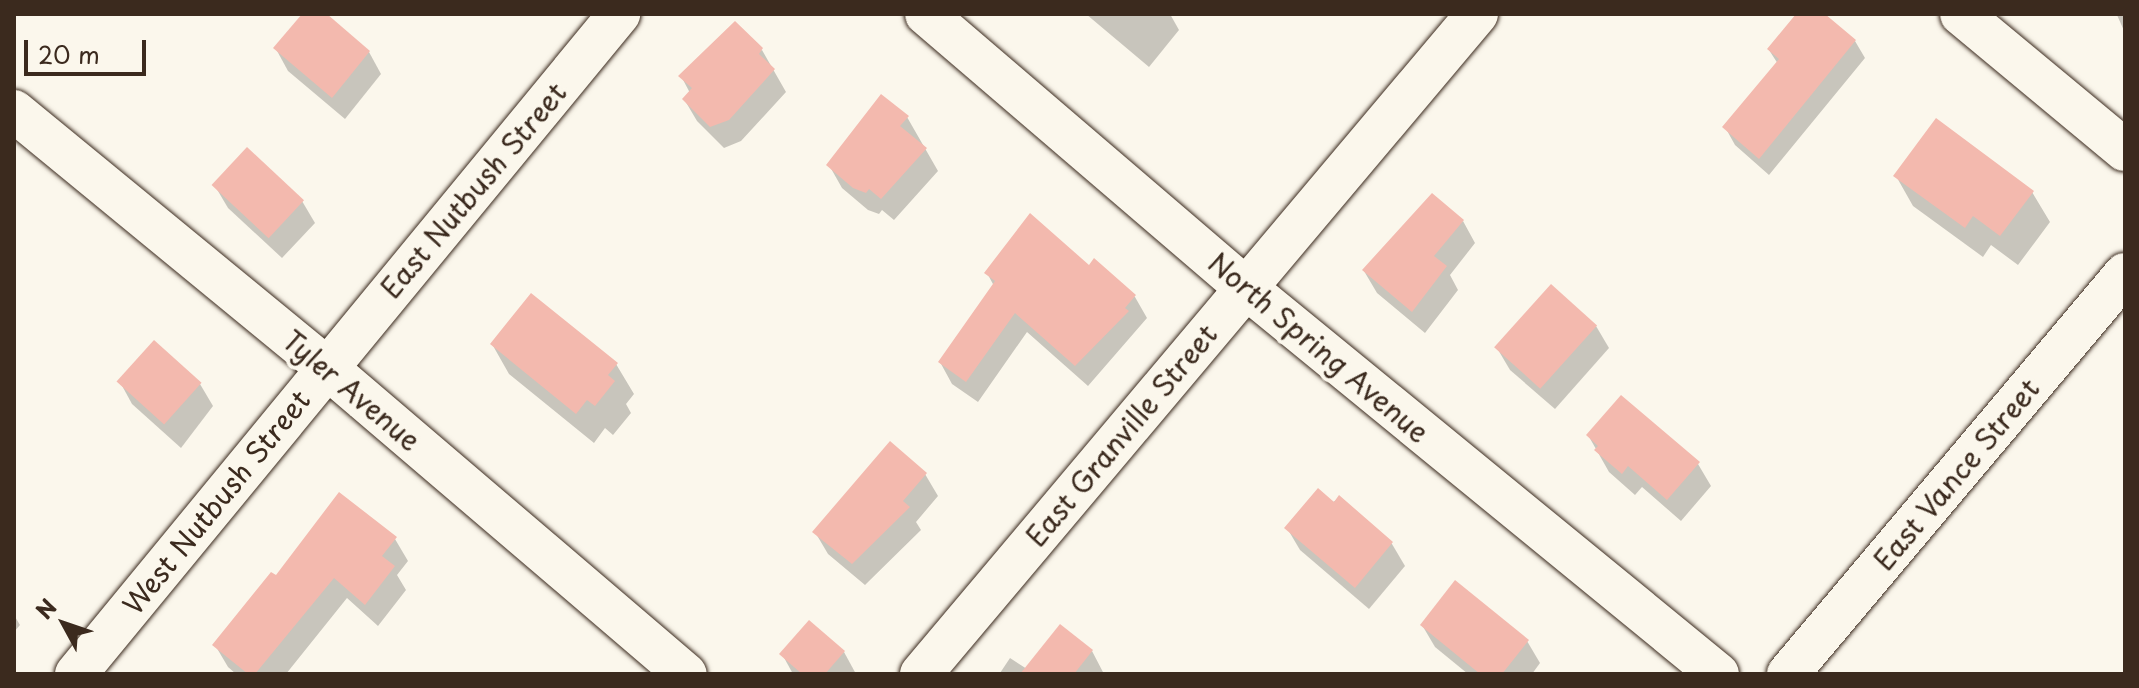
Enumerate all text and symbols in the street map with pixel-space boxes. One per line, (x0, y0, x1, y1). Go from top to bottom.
scale bar (28, 24, 150, 74)
text: 20 m (38, 36, 100, 72)
street label: East Nutbush Street (373, 76, 573, 304)
street label: North Spring Avenue (1201, 245, 1437, 449)
street label: East Granville Street (1018, 317, 1224, 553)
street label: Tyler Avenue (275, 322, 429, 458)
street label: East Vance Street (1866, 371, 2046, 577)
street label: West Nutbush Street (116, 384, 316, 620)
north arrow (24, 584, 104, 664)
text: N (27, 591, 63, 626)

